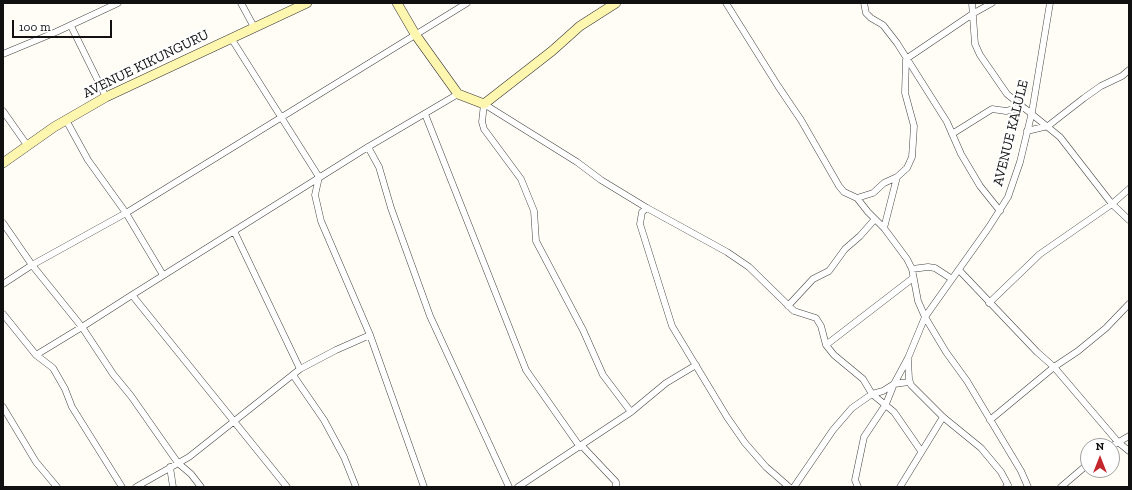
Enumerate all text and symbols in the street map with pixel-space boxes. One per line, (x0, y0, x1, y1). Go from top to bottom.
scale bar (14, 12, 114, 38)
text: 100 m (19, 20, 51, 34)
street label: AVENUE KIKUNGURU (80, 26, 212, 102)
street label: AVENUE KALULE (990, 78, 1032, 188)
north arrow (1080, 438, 1120, 478)
text: N (1096, 440, 1104, 453)

